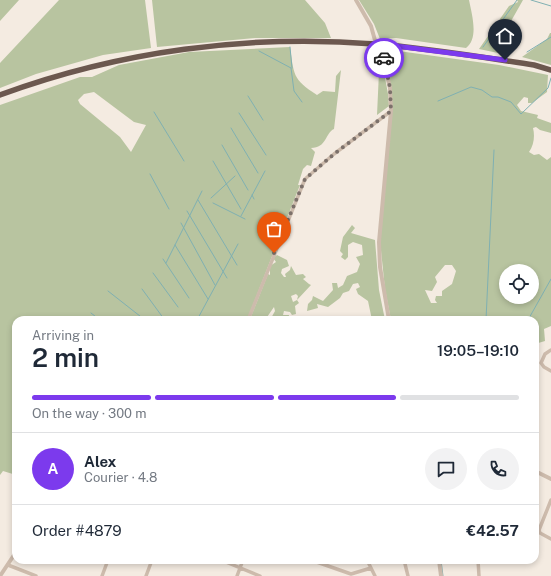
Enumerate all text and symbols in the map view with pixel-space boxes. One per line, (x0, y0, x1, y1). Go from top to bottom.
pin (488, 19, 522, 60)
icon: home (494, 25, 516, 47)
courier (364, 38, 404, 78)
icon: car (373, 47, 395, 69)
pin (257, 212, 291, 253)
icon: bag (263, 218, 285, 240)
map controls (499, 264, 539, 304)
button: locate (499, 264, 539, 304)
text: Arriving in (32, 328, 94, 343)
text: 2 min (32, 342, 99, 373)
text: 19:05–19:10 (437, 342, 519, 359)
text: On the way · 300 m (32, 406, 146, 421)
button: chat (425, 448, 467, 490)
button: phone (477, 448, 519, 490)
text: Alex (84, 453, 116, 470)
text: A (48, 460, 58, 477)
text: Courier · 4.8 (84, 470, 157, 485)
text: Order #4879 (32, 522, 122, 539)
text: €42.57 (466, 522, 519, 539)

